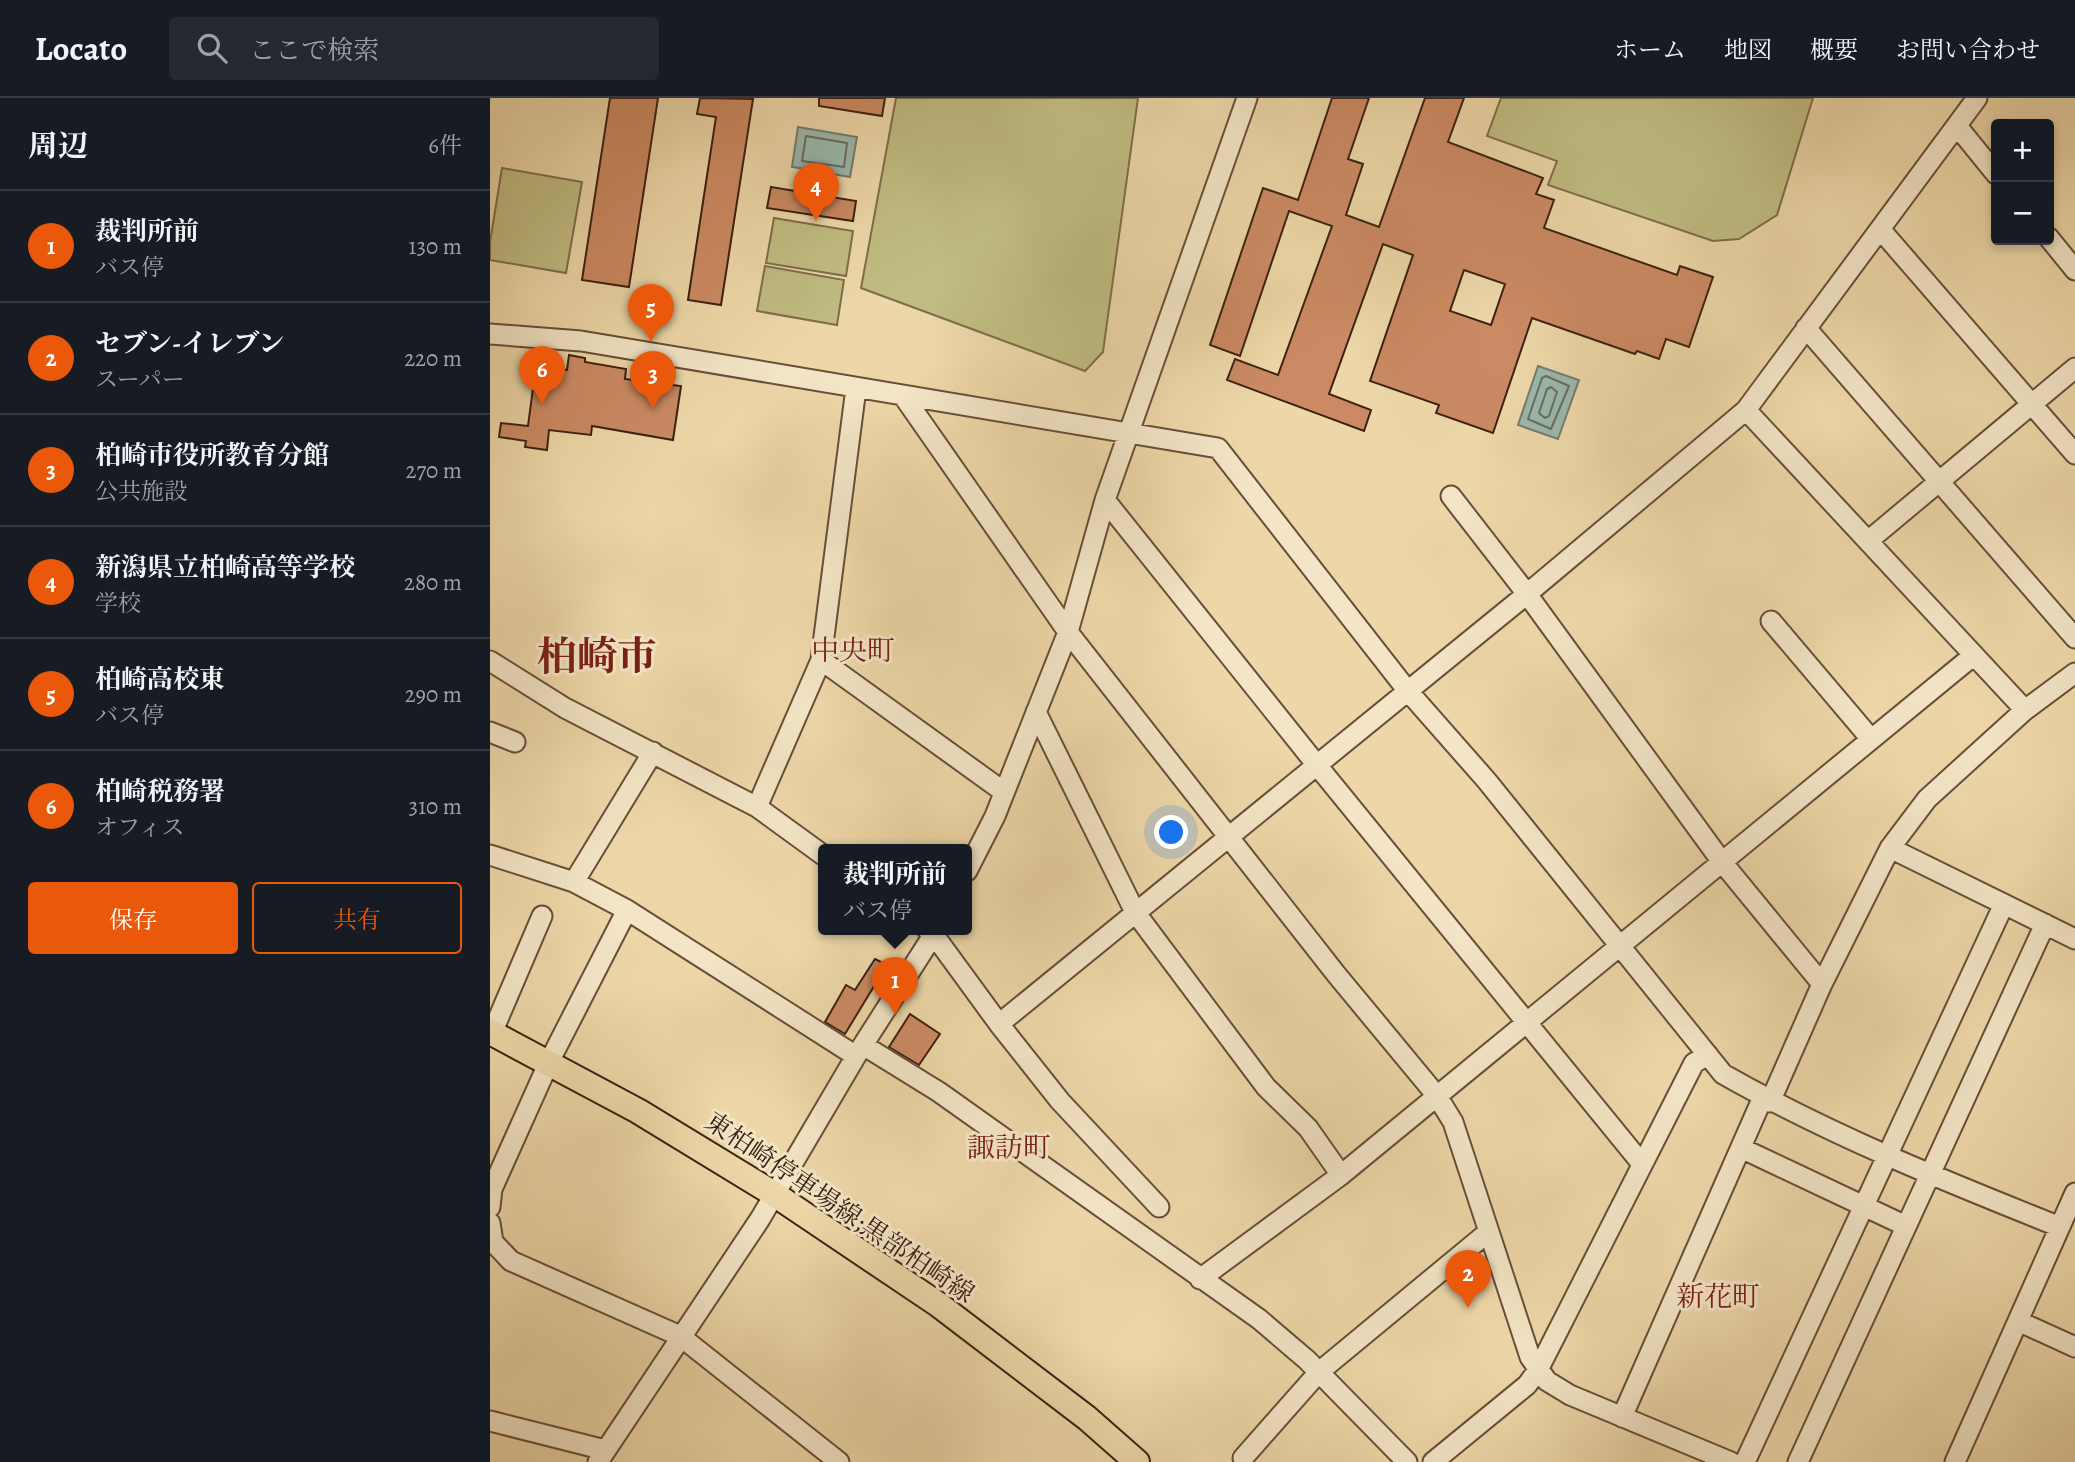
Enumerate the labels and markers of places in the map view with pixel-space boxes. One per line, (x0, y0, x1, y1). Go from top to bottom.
pin: 4 (793, 163, 839, 221)
pin: 5 (628, 284, 674, 342)
pin: 6 (519, 346, 565, 404)
pin: 3 (630, 351, 676, 409)
pin: 1 (872, 957, 918, 1015)
pin: 2 (1445, 1250, 1491, 1308)

